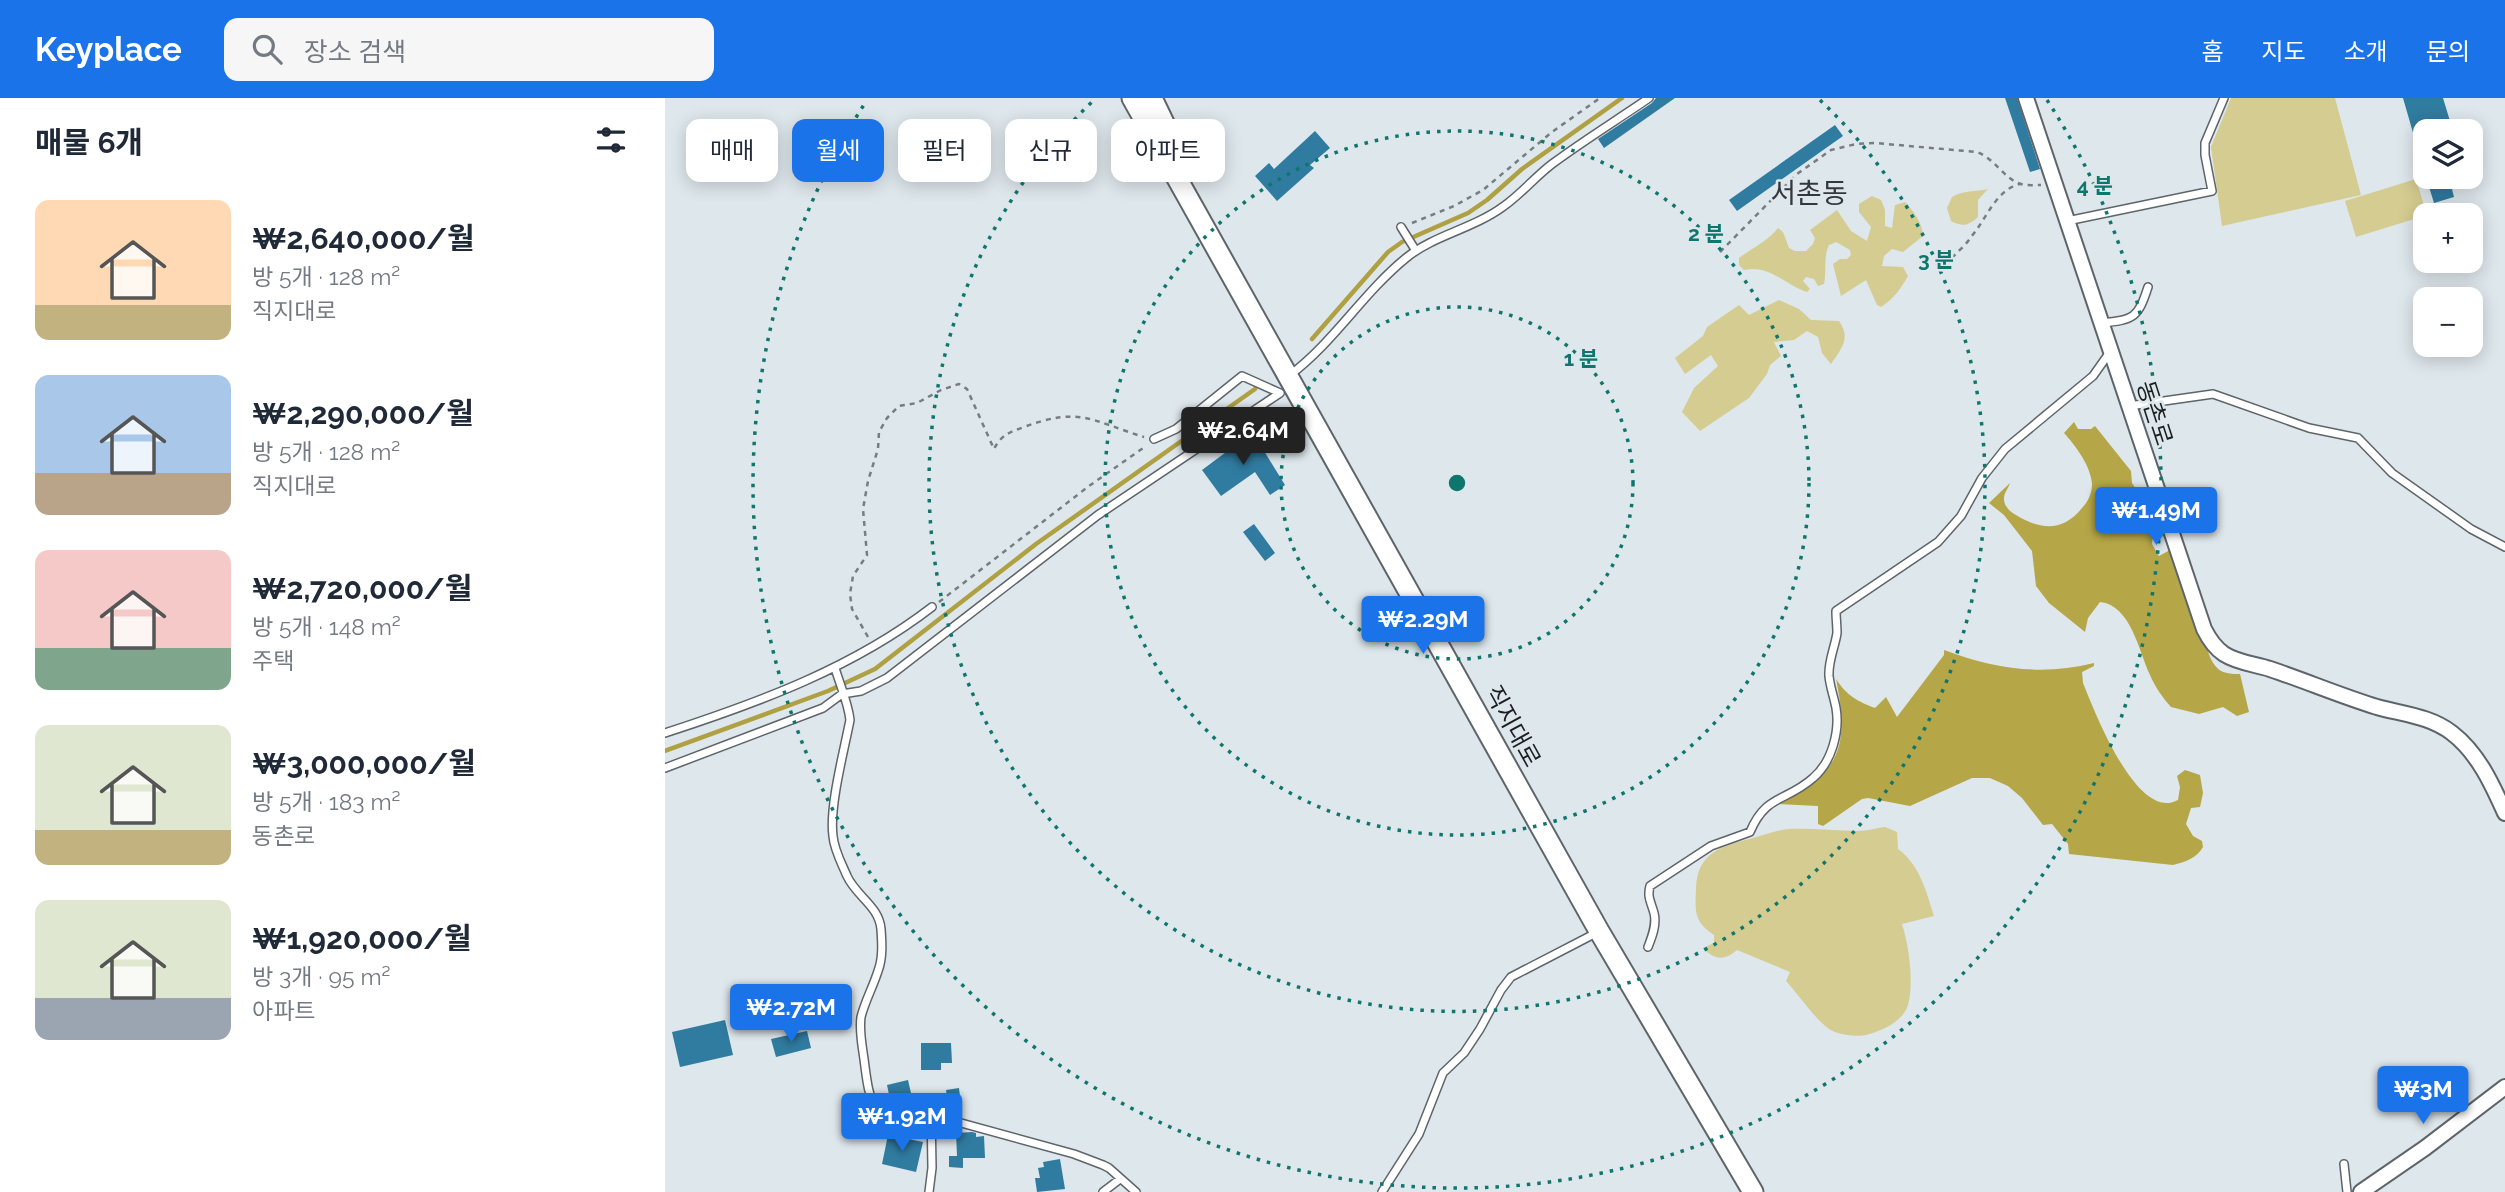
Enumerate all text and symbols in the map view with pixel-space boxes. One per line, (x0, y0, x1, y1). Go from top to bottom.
search box (224, 18, 714, 81)
text: Keyplace (35, 30, 182, 69)
icon: search (248, 30, 286, 68)
text: 장소 검색 (304, 37, 406, 67)
text: 홈 (2201, 37, 2223, 66)
text: 지도 (2261, 37, 2306, 66)
text: 소개 (2344, 37, 2388, 66)
text: 문의 (2426, 37, 2470, 66)
chip: 매매 (686, 119, 778, 182)
chip: 월세 (792, 119, 884, 182)
chip: 필터 (898, 119, 991, 182)
chip: 신규 (1005, 119, 1097, 182)
chip: 아파트 (1111, 119, 1225, 182)
map controls (2413, 119, 2483, 357)
button: layers (2413, 119, 2483, 189)
icon: filters (592, 121, 630, 159)
text: 매물 6개 (35, 125, 143, 160)
text: 4 분 (2077, 173, 2113, 198)
district label: 서촌동 (1770, 177, 1848, 210)
button: + (2413, 203, 2483, 273)
text: ₩2,640,000/월 (252, 221, 475, 256)
text: 2 분 (1688, 221, 1724, 246)
icon: home (91, 228, 175, 312)
text: 3 분 (1918, 247, 1954, 272)
text: 방 5개 · 128 m² (252, 263, 400, 290)
button: − (2413, 287, 2483, 357)
text: 직지대로 (252, 297, 337, 324)
text: 1 분 (1564, 346, 1598, 371)
street label: 동촌로 (2131, 377, 2179, 449)
text: ₩2,290,000/월 (252, 396, 474, 431)
icon: home (91, 403, 175, 487)
pin: ₩2.64M (1186, 408, 1300, 467)
text: ₩2.64M (1197, 416, 1289, 443)
text: 방 5개 · 128 m² (252, 438, 400, 465)
centre of rings (1445, 471, 1469, 495)
text: 직지대로 (252, 472, 337, 499)
pin: ₩1.49M (2099, 488, 2213, 547)
text: ₩1.49M (2111, 496, 2201, 523)
text: ₩2,720,000/월 (252, 571, 472, 606)
icon: home (91, 578, 175, 662)
pin: ₩2.29M (1366, 596, 1480, 656)
text: ₩2.29M (1377, 605, 1469, 632)
text: 방 5개 · 148 m² (252, 613, 401, 640)
text: 주택 (252, 647, 294, 674)
street label: 직지대로 (1479, 680, 1547, 772)
text: ₩3,000,000/월 (252, 746, 476, 781)
icon: home (91, 753, 175, 837)
text: 방 5개 · 183 m² (252, 788, 401, 815)
text: 동촌로 (252, 822, 315, 849)
text: ₩1,920,000/월 (252, 921, 472, 956)
icon: home (91, 928, 175, 1012)
text: 방 3개 · 95 m² (252, 963, 390, 990)
pin: ₩2.72M (734, 984, 848, 1044)
text: ₩2.72M (746, 993, 836, 1020)
text: 아파트 (252, 997, 315, 1024)
pin: ₩3M (2389, 1066, 2457, 1126)
text: ₩3M (2393, 1075, 2453, 1102)
pin: ₩1.92M (845, 1094, 959, 1153)
text: ₩1.92M (857, 1102, 947, 1129)

